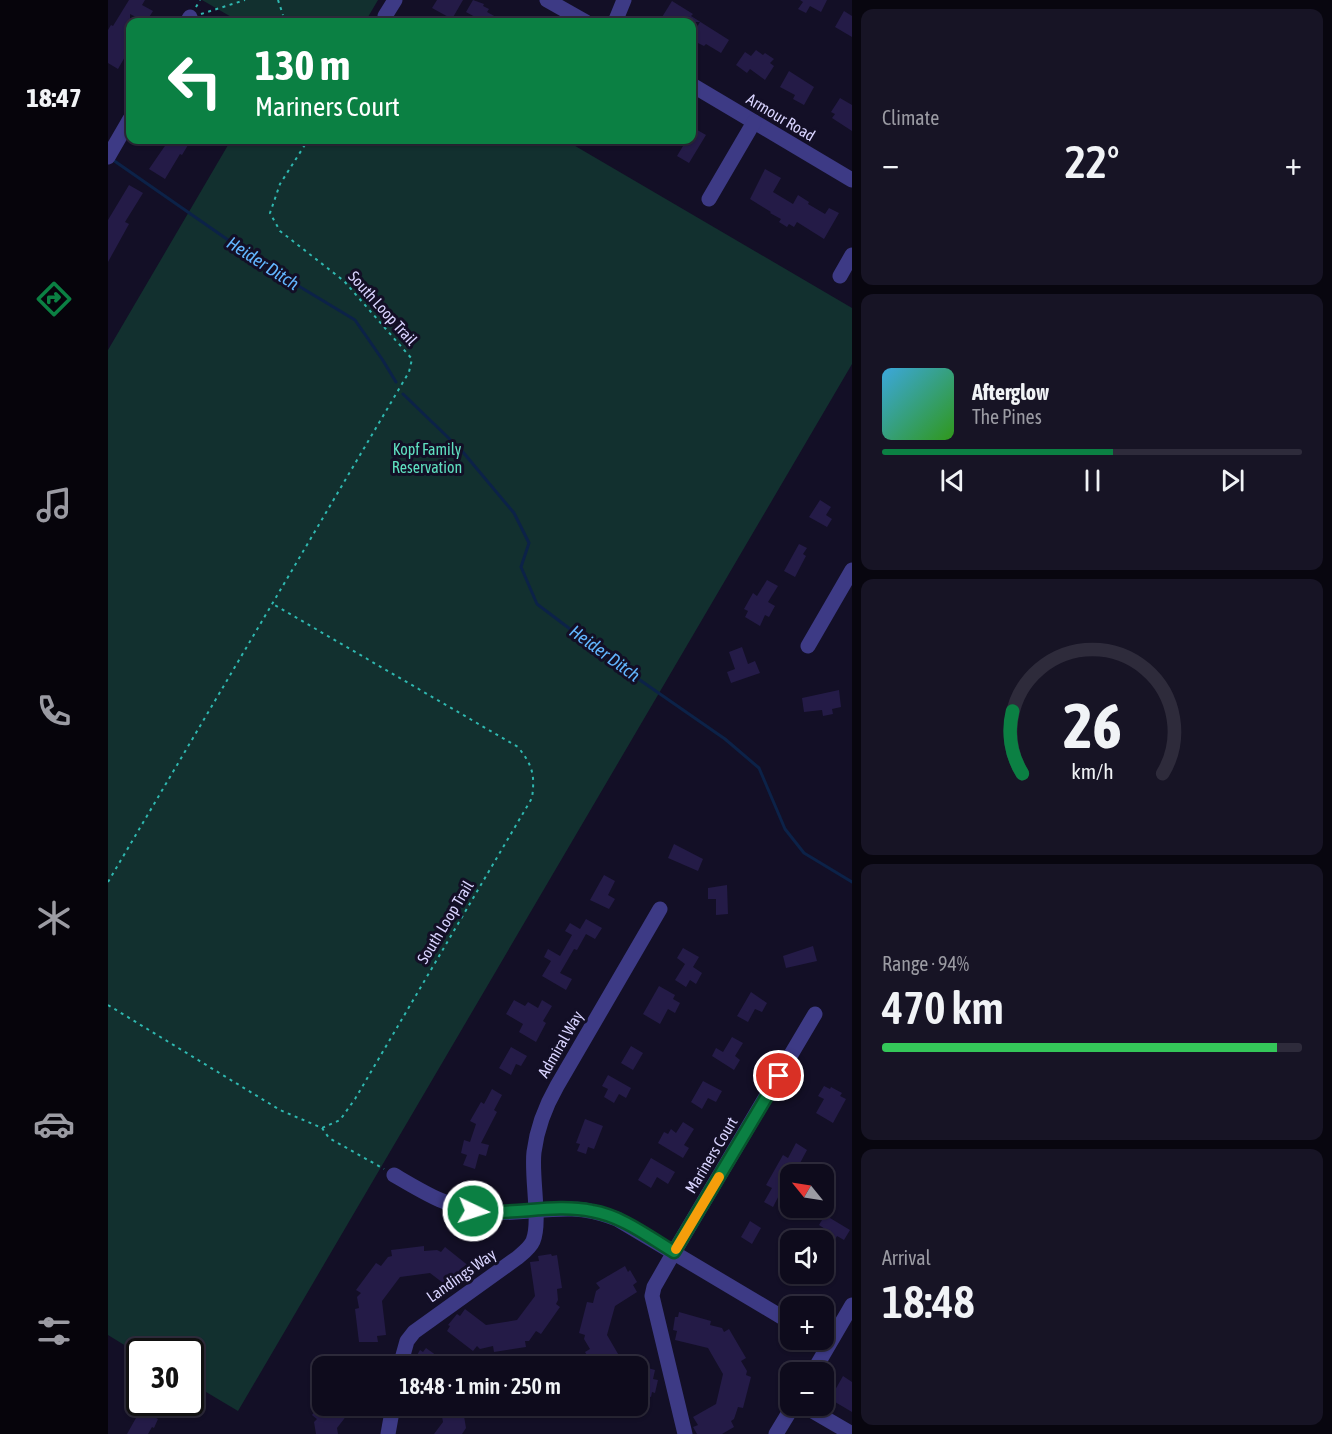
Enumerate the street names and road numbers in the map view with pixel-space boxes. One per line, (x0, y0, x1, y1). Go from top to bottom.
street label: Armour Road (743, 90, 819, 144)
street label: South Loop Trail (344, 267, 421, 350)
street label: South Loop Trail (413, 877, 478, 967)
street label: Admiral Way (534, 1007, 587, 1081)
street label: Mariners Court (681, 1113, 741, 1196)
street label: Landings Way (423, 1244, 500, 1306)

